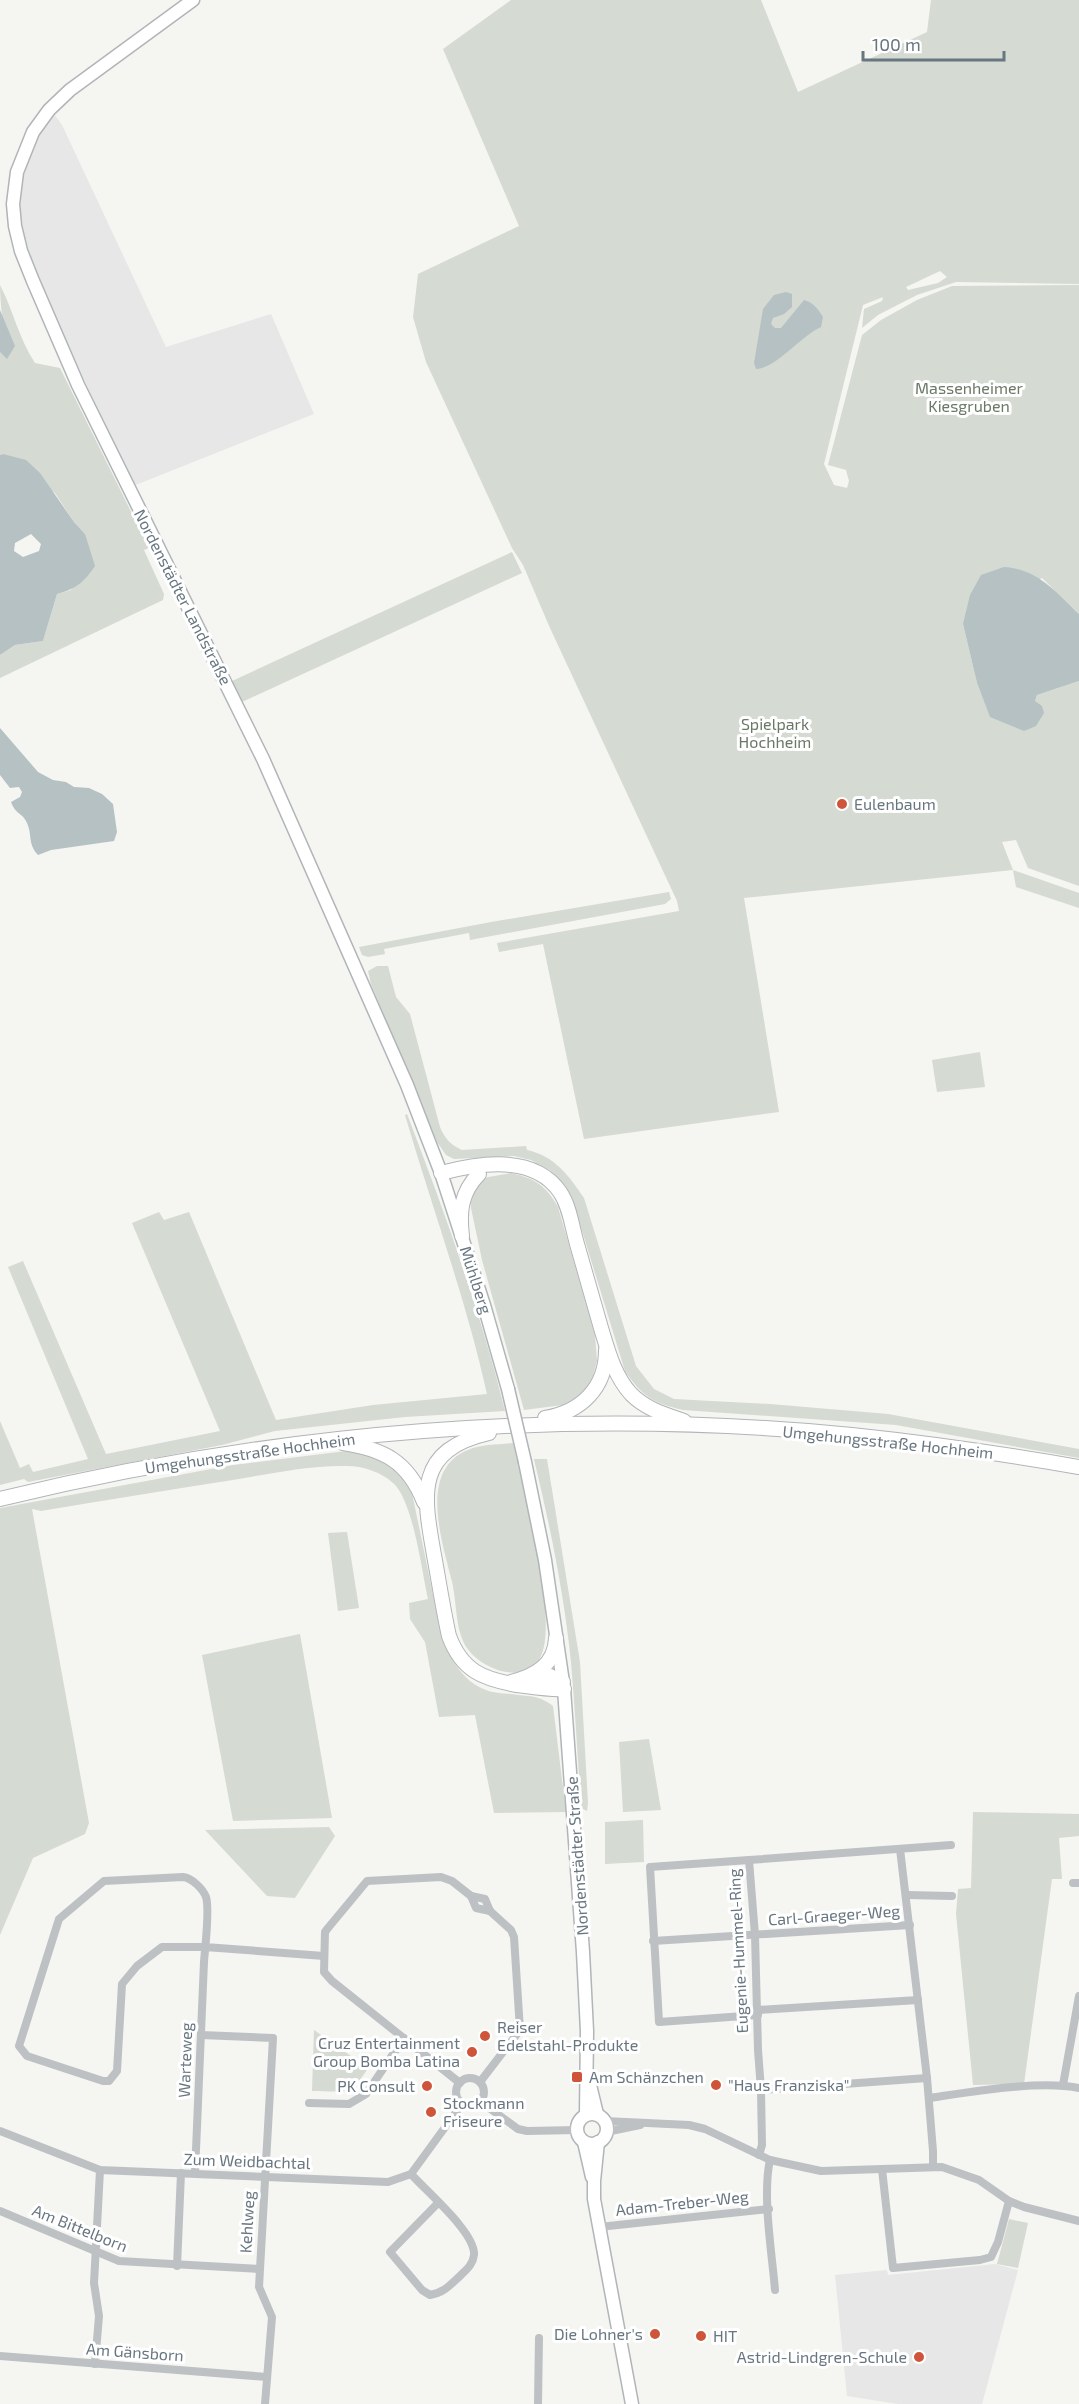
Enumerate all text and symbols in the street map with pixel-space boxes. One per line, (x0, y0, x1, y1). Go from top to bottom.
scale bar (863, 24, 1004, 62)
text: 100 m (872, 33, 921, 55)
park label: Massenheimer Kiesgruben (915, 378, 1024, 415)
street label: Nordenstädter Landstraße (131, 506, 236, 688)
park label: Spielpark Hochheim (739, 714, 811, 751)
place label: Eulenbaum (854, 794, 936, 813)
marker: Eulenbaum (835, 797, 849, 811)
street label: Mühlberg (457, 1244, 496, 1316)
street label: Umgehungsstraße Hochheim (782, 1421, 994, 1462)
street label: Umgehungsstraße Hochheim (144, 1428, 356, 1477)
street label: Nordenstädter Straße (561, 1776, 592, 1936)
street label: Eugenie-Hummel-Ring (724, 1868, 751, 2034)
street label: Carl-Graeger-Weg (767, 1900, 901, 1929)
place label: Reiser Edelstahl-Produkte (497, 2017, 638, 2054)
street label: Warteweg (174, 2022, 195, 2098)
marker: Reiser Edelstahl-Produkte (478, 2029, 492, 2043)
place label: Cruz Entertainment Group Bomba Latina (313, 2033, 460, 2070)
marker: Cruz Entertainment Group Bomba Latina (465, 2045, 479, 2059)
place label: Am Schänzchen (589, 2067, 704, 2086)
marker: Am Schänzchen (570, 2070, 584, 2084)
place label: "Haus Franziska" (728, 2075, 849, 2094)
place label: PK Consult (337, 2076, 415, 2095)
marker: "Haus Franziska" (709, 2078, 723, 2092)
marker: PK Consult (420, 2079, 434, 2093)
place label: Stockmann Friseure (443, 2093, 524, 2130)
marker: Stockmann Friseure (424, 2105, 438, 2119)
street label: Zum Weidbachtal (183, 2149, 311, 2172)
street label: Adam-Treber-Weg (614, 2186, 749, 2219)
street label: Kehlweg (235, 2190, 258, 2254)
street label: Am Bittelborn (30, 2200, 131, 2255)
place label: Die Lohner's (554, 2324, 643, 2343)
place label: HIT (713, 2326, 737, 2345)
marker: Die Lohner's (648, 2327, 662, 2341)
marker: HIT (694, 2329, 708, 2343)
street label: Am Gänsborn (86, 2339, 184, 2364)
place label: Astrid-Lindgren-Schule (737, 2347, 907, 2366)
marker: Astrid-Lindgren-Schule (912, 2350, 926, 2364)

